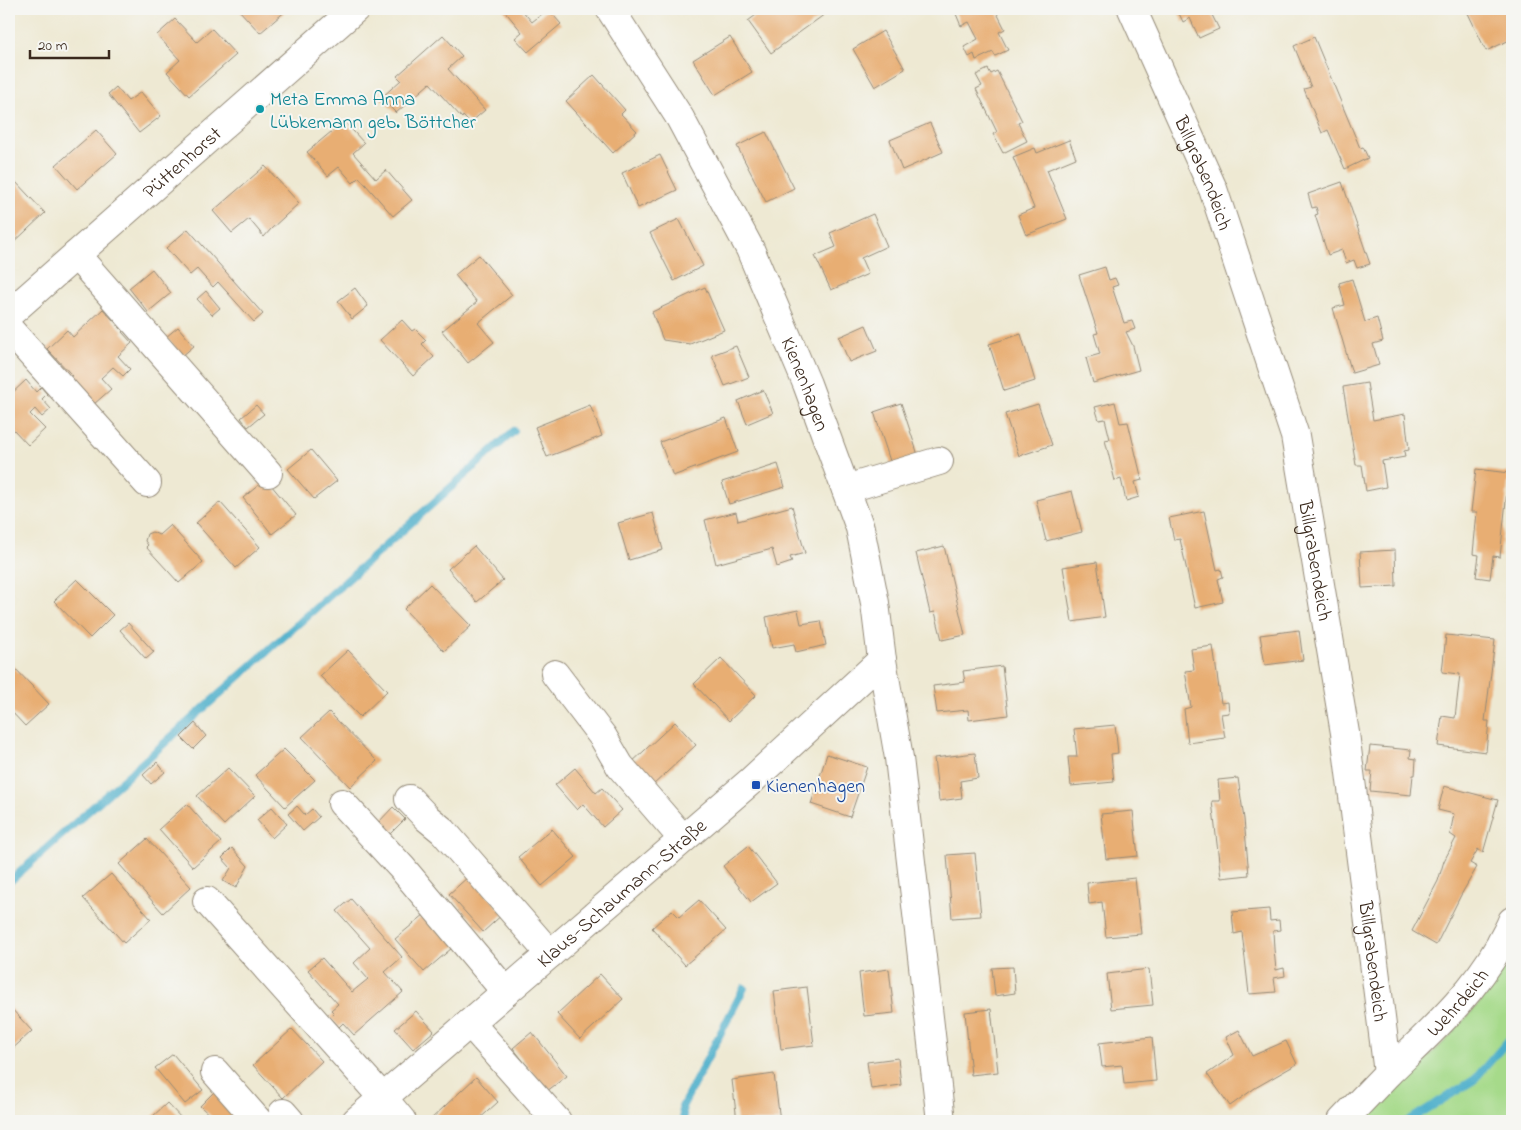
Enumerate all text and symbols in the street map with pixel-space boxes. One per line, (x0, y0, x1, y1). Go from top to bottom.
scale bar (30, 28, 109, 60)
text: 20 m (38, 35, 68, 57)
place label: Meta Emma Anna Lübkemann geb. Böttcher (270, 86, 477, 139)
marker: Meta Emma Anna Lübkemann geb. Böttcher (254, 103, 266, 115)
street label: Billgrabendeich (1165, 111, 1238, 235)
street label: Püttenhorst (137, 121, 229, 207)
street label: Kienenhagen (772, 333, 835, 436)
street label: Billgrabendeich (1289, 498, 1338, 623)
place label: Kienenhagen (766, 773, 865, 803)
marker: Kienenhagen (750, 779, 762, 791)
street label: Klaus-Schaumann-Straße (532, 813, 714, 976)
street label: Billgrabendeich (1349, 899, 1393, 1024)
street label: Wehrdeich (1421, 964, 1497, 1045)

